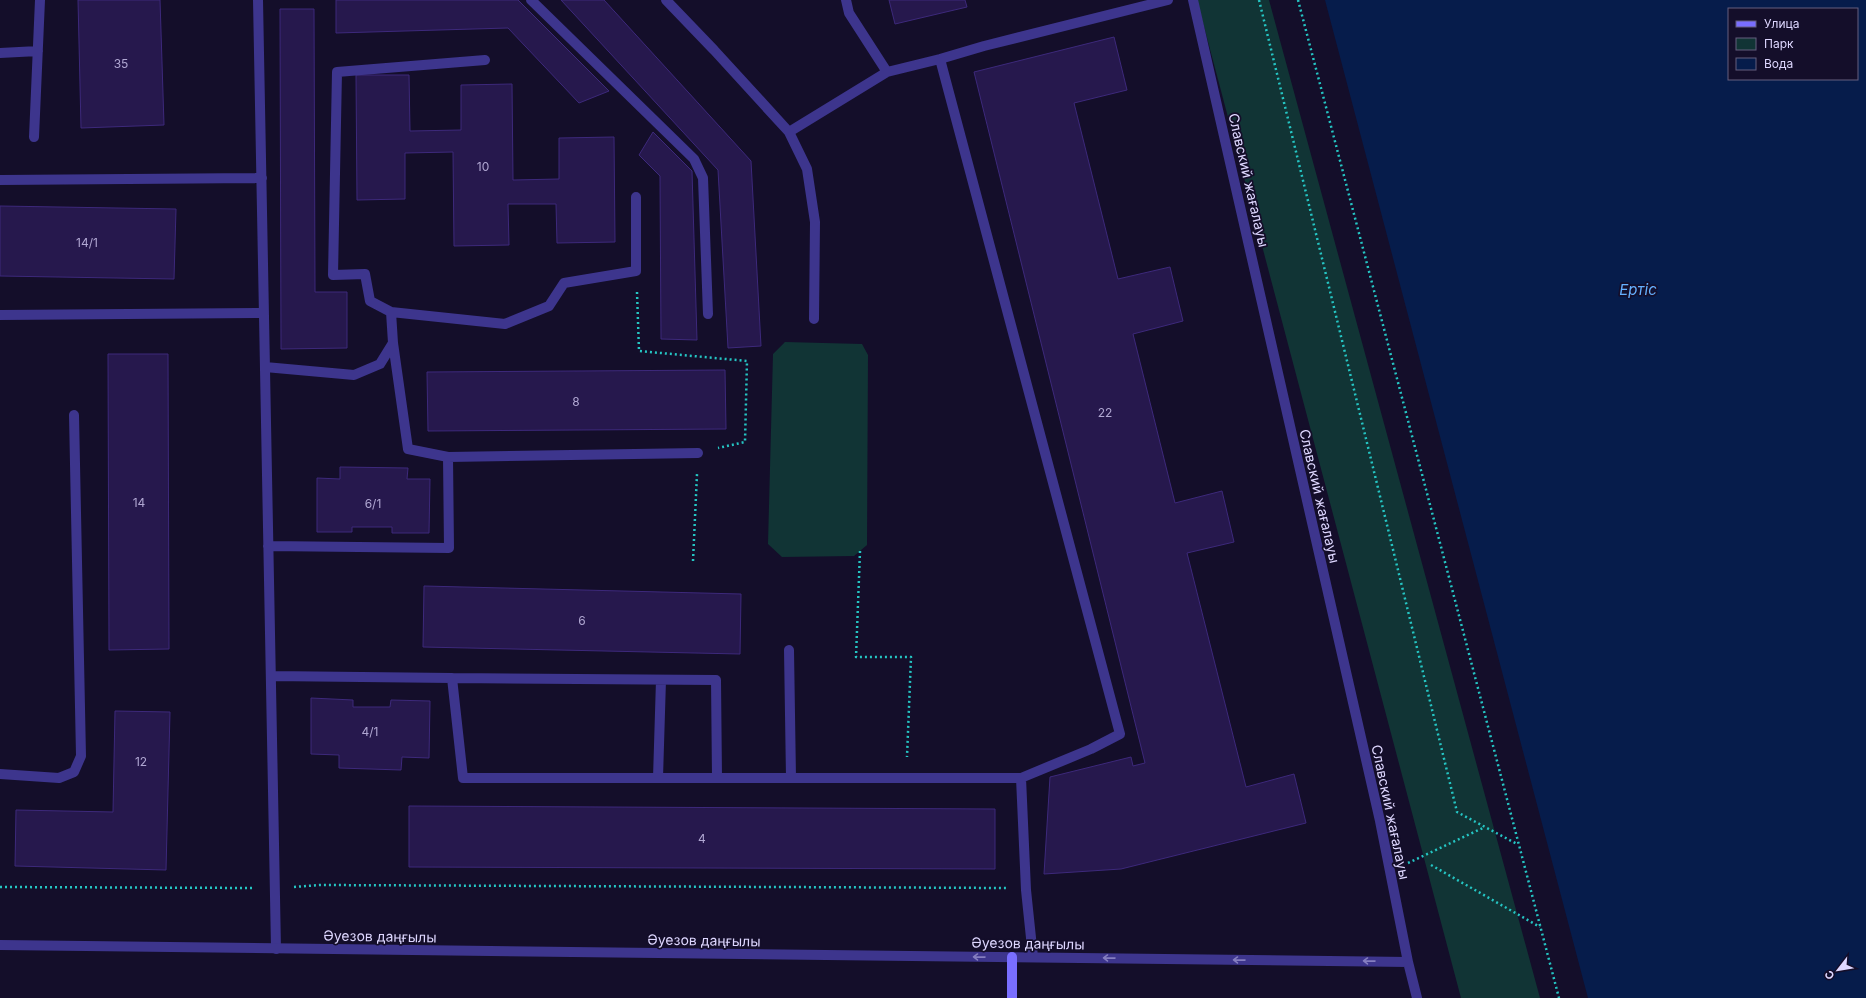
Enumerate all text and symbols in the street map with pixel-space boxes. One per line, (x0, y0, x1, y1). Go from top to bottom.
legend (1728, 8, 1858, 80)
text: Улица (1764, 16, 1799, 31)
text: Парк (1764, 36, 1794, 51)
house number: 35 (114, 56, 128, 71)
text: Вода (1764, 56, 1793, 71)
street label: Славский жағалауы (1225, 111, 1273, 249)
house number: 10 (477, 159, 489, 174)
house number: 14/1 (76, 235, 98, 250)
water label: Ертіс (1619, 280, 1657, 299)
house number: 8 (572, 394, 580, 409)
house number: 22 (1098, 405, 1112, 420)
street label: Славский жағалауы (1296, 427, 1344, 565)
house number: 14 (133, 495, 146, 510)
house number: 6/1 (365, 496, 381, 511)
house number: 6 (578, 613, 586, 628)
house number: 4/1 (362, 724, 378, 739)
street label: Славский жағалауы (1368, 743, 1414, 881)
house number: 12 (135, 754, 147, 769)
house number: 4 (698, 831, 706, 846)
street label: Әуезов даңғылы (323, 927, 437, 945)
street label: Әуезов даңғылы (647, 931, 761, 949)
street label: Әуезов даңғылы (971, 934, 1085, 952)
north arrow (1818, 950, 1858, 990)
one-way arrow (973, 953, 986, 961)
one-way arrow (1103, 954, 1116, 962)
one-way arrow (1233, 956, 1246, 964)
one-way arrow (1363, 957, 1376, 965)
text: С (1821, 968, 1838, 982)

